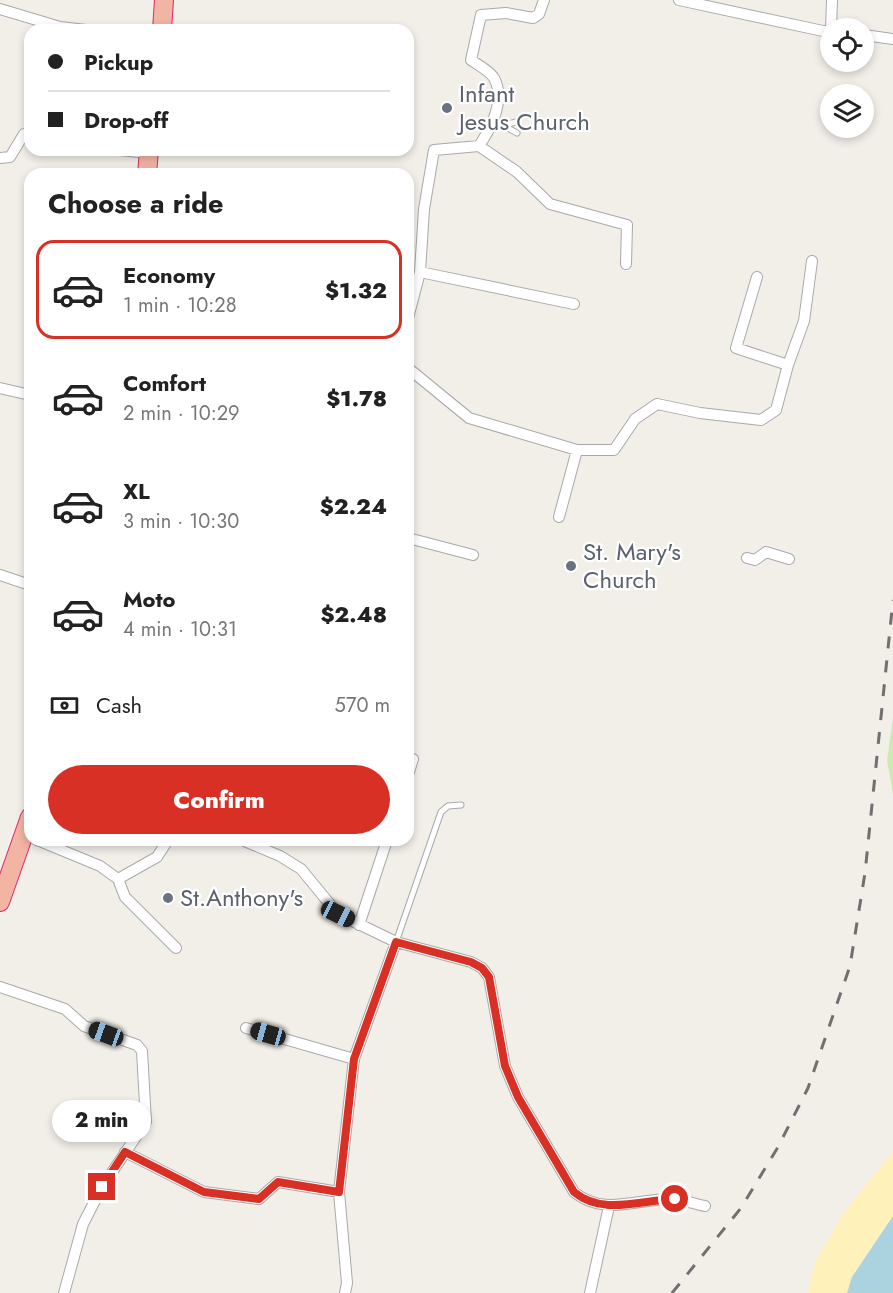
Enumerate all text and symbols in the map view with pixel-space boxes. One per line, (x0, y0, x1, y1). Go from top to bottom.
map controls (820, 18, 874, 138)
button: locate (820, 18, 874, 72)
text: Pickup (84, 46, 153, 78)
place label: Infant Jesus Church (456, 76, 590, 139)
button: layers (820, 84, 874, 138)
marker: Infant Jesus Church (440, 101, 454, 115)
text: Drop-off (84, 104, 168, 136)
text: Choose a ride (48, 184, 223, 223)
text: Economy (123, 259, 215, 291)
icon: car (51, 263, 105, 317)
text: $1.32 (325, 274, 387, 306)
text: 1 min · 10:28 (123, 291, 237, 320)
text: Comfort (123, 367, 206, 399)
icon: car (51, 371, 105, 425)
text: $1.78 (326, 382, 387, 414)
text: 2 min · 10:29 (123, 399, 240, 428)
text: XL (123, 475, 150, 507)
icon: car (51, 479, 105, 533)
text: $2.24 (320, 490, 387, 522)
text: 3 min · 10:30 (123, 507, 239, 536)
place label: St. Mary's Church (583, 534, 681, 597)
marker: St. Mary's Church (564, 559, 578, 573)
text: Moto (123, 583, 176, 615)
icon: car (51, 587, 105, 641)
text: $2.48 (320, 598, 387, 630)
text: 4 min · 10:31 (123, 615, 237, 644)
icon: cash (48, 689, 81, 722)
text: Cash (96, 689, 142, 721)
text: 570 m (335, 691, 390, 720)
button: Confirm (48, 765, 390, 834)
place label: St.Anthony's (180, 880, 303, 915)
marker: St.Anthony's (161, 891, 175, 905)
car (318, 898, 358, 930)
car (86, 1019, 126, 1049)
car (248, 1020, 288, 1048)
callout: 2 min (52, 1100, 152, 1142)
text: 2 min (75, 1106, 128, 1135)
route end (88, 1173, 115, 1200)
route start (661, 1185, 688, 1212)

